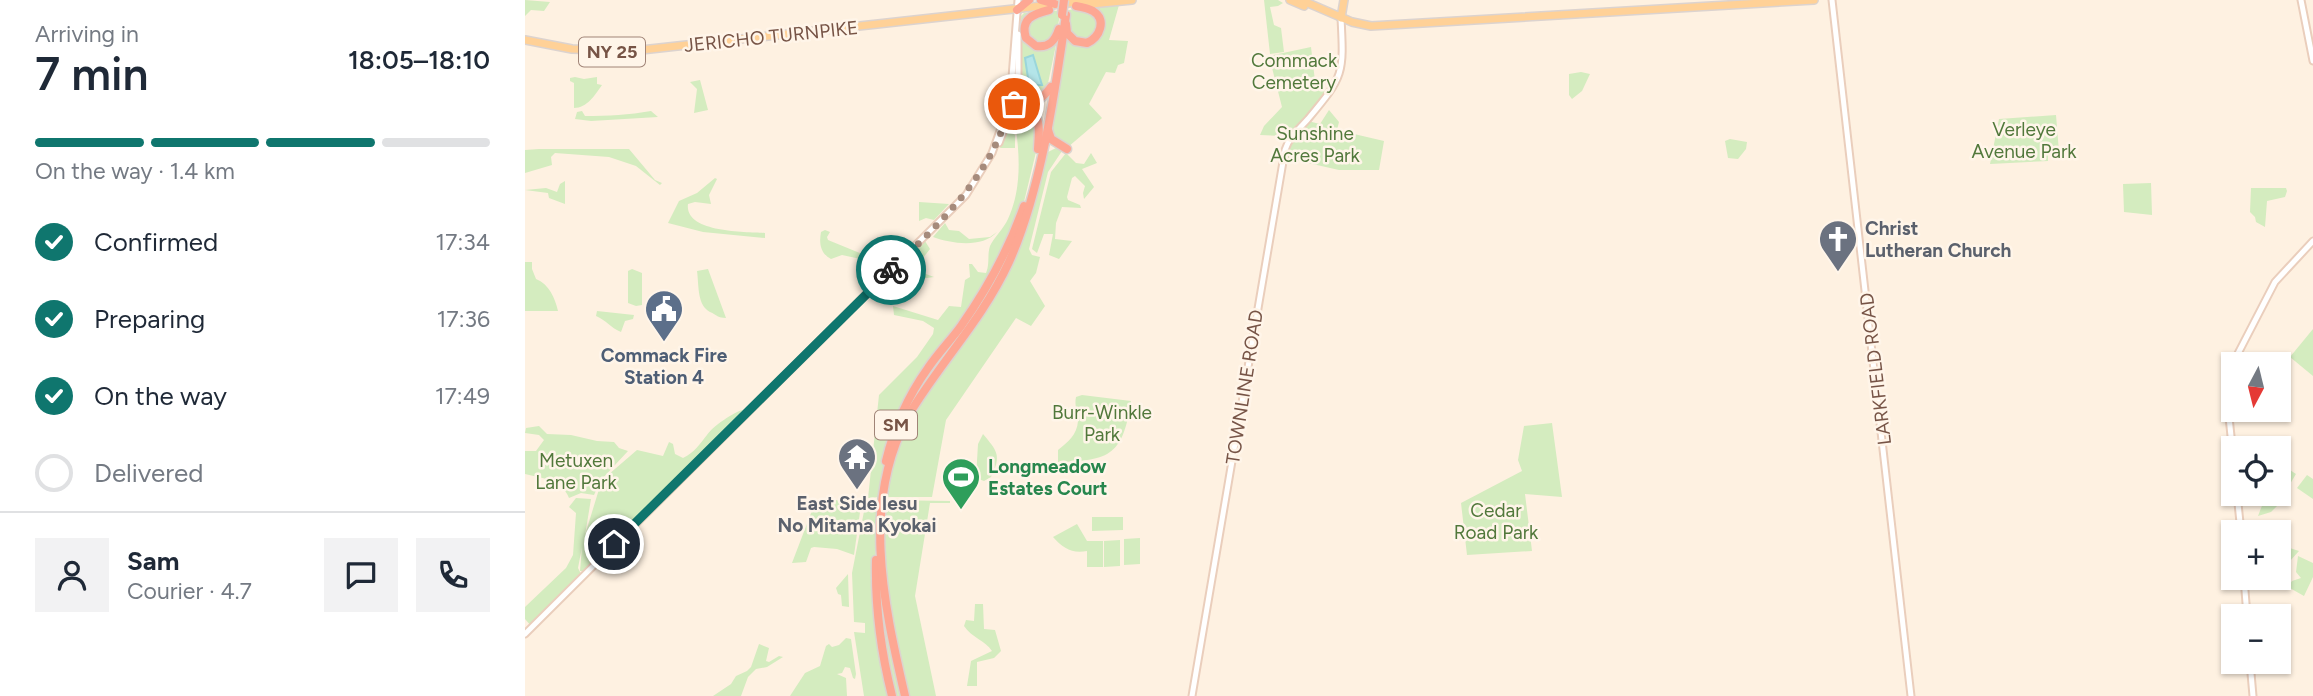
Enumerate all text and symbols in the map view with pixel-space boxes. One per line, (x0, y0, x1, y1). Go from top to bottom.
street label: JERICHO TURNPIKE (683, 16, 859, 57)
text: Arriving in (35, 20, 139, 48)
road number: NY 25 (579, 38, 645, 66)
text: 18:05–18:10 (348, 44, 490, 76)
text: 7 min (35, 46, 148, 102)
park label: Commack Cemetery (1251, 49, 1338, 94)
pin (984, 74, 1044, 134)
icon: bag (995, 85, 1033, 123)
park label: Verleye Avenue Park (1971, 118, 2077, 163)
park label: Sunshine Acres Park (1270, 122, 1361, 167)
text: On the way · 1.4 km (35, 157, 235, 185)
place label: Christ Lutheran Church (1865, 217, 2011, 262)
church icon: Christ Lutheran Church (1817, 218, 1859, 273)
icon: check (35, 223, 73, 261)
text: Confirmed (94, 226, 218, 258)
text: 17:34 (436, 228, 490, 256)
courier (856, 235, 926, 305)
icon: bike (872, 251, 910, 289)
public building icon: Commack Fire Station 4 (643, 288, 685, 343)
street label: LARKFIELD ROAD (1855, 292, 1896, 446)
icon: check (35, 300, 73, 338)
text: Preparing (94, 303, 205, 335)
text: 17:36 (437, 305, 490, 333)
street label: TOWNLINE ROAD (1221, 308, 1268, 466)
place label: Commack Fire Station 4 (601, 344, 728, 389)
north arrow (2221, 352, 2291, 422)
map controls (2221, 352, 2291, 674)
icon: check (35, 377, 73, 415)
text: On the way (94, 380, 227, 412)
text: 17:49 (435, 382, 490, 410)
park label: Burr-Winkle Park (1052, 401, 1152, 446)
road number: SM (875, 410, 917, 440)
temple icon: East Side Iesu No Mitama Kyokai (836, 436, 878, 491)
button: locate (2221, 436, 2291, 506)
park label: Metuxen Lane Park (535, 449, 617, 494)
place label: Longmeadow Estates Court (988, 455, 1108, 500)
sports icon: Longmeadow Estates Court (940, 456, 982, 511)
text: Delivered (94, 457, 203, 489)
place label: East Side Iesu No Mitama Kyokai (778, 492, 936, 537)
park label: Cedar Road Park (1454, 499, 1539, 544)
pin (584, 514, 644, 574)
button: + (2221, 520, 2291, 590)
icon: home (595, 525, 633, 563)
button: person (35, 538, 109, 612)
button: chat (324, 538, 398, 612)
button: phone (416, 538, 490, 612)
text: Sam (127, 545, 179, 577)
text: Courier · 4.7 (127, 577, 252, 605)
button: − (2221, 604, 2291, 674)

